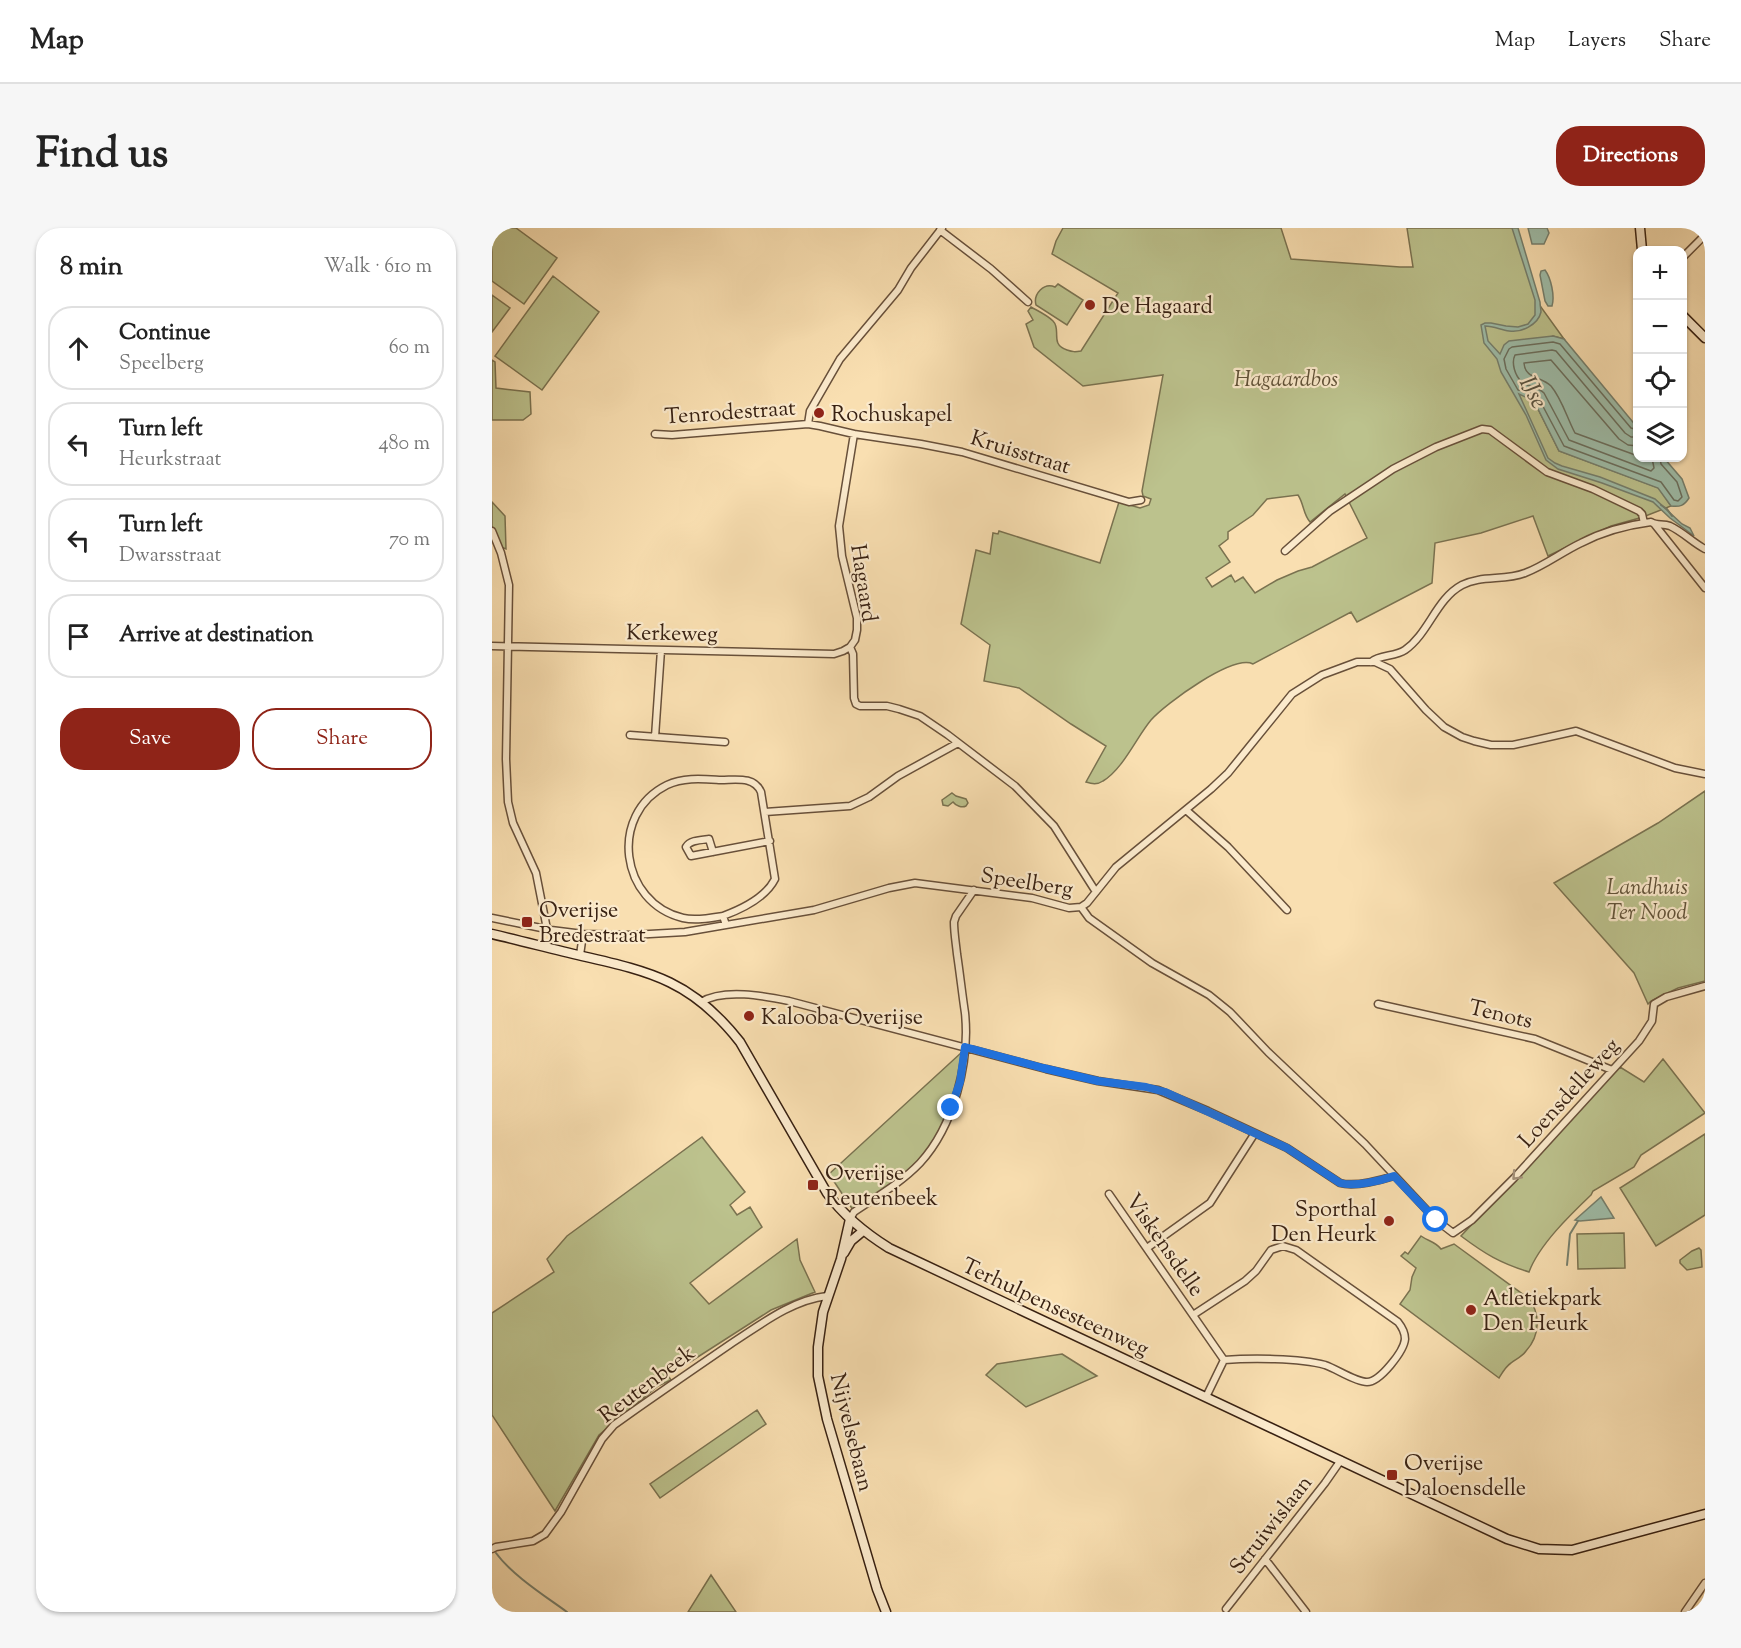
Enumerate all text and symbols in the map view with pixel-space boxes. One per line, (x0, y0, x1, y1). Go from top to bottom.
text: Map (30, 21, 84, 61)
text: Map (1495, 26, 1535, 56)
text: Layers (1568, 26, 1626, 56)
text: Share (1659, 26, 1711, 56)
text: Find us (36, 126, 168, 186)
button: Directions (1556, 126, 1705, 186)
map controls (1633, 246, 1687, 462)
button: + (1633, 246, 1687, 300)
text: 8 min (60, 249, 123, 286)
text: Walk · 610 m (324, 253, 432, 282)
place label: De Hagaard (1102, 292, 1213, 324)
marker: De Hagaard (1083, 298, 1097, 312)
button: − (1633, 300, 1687, 354)
text: Continue (119, 318, 210, 350)
icon: ahead (62, 332, 95, 365)
text: 60 m (389, 334, 430, 363)
text: Speelberg (119, 350, 204, 379)
button: locate (1633, 354, 1687, 408)
park label: Hagaardbos (1234, 365, 1338, 397)
water label: IJse (1510, 371, 1555, 415)
street label: Tenrodestraat (664, 393, 797, 435)
place label: Rochuskapel (831, 400, 952, 432)
marker: Rochuskapel (812, 406, 826, 420)
button: layers (1633, 408, 1687, 462)
text: Turn left (119, 414, 202, 446)
street label: Kruisstraat (966, 423, 1075, 484)
icon: left (62, 428, 95, 461)
text: 480 m (379, 430, 430, 459)
text: Heurkstraat (119, 446, 221, 475)
text: Turn left (119, 510, 202, 542)
icon: left (62, 524, 95, 557)
text: 70 m (389, 526, 430, 555)
text: Dwarsstraat (119, 542, 221, 571)
street label: Hagaard (840, 542, 884, 625)
street label: Kerkeweg (626, 618, 718, 652)
icon: arrive (62, 620, 95, 653)
text: Arrive at destination (119, 620, 314, 652)
button: Save (60, 708, 240, 770)
button: Share (252, 708, 432, 770)
street label: Speelberg (978, 861, 1075, 907)
park label: Landhuis Ter Nood (1606, 873, 1688, 930)
place label: Overijse Bredestraat (539, 896, 646, 953)
marker: Overijse Bredestraat (520, 915, 534, 929)
street label: Tenots (1465, 993, 1535, 1039)
place label: Kalooba Overijse (761, 1003, 923, 1035)
marker: Kalooba Overijse (742, 1009, 756, 1023)
street label: Loensdelleweg (1512, 1032, 1629, 1156)
route end (937, 1094, 963, 1120)
place label: Overijse Reutenbeek (825, 1159, 938, 1216)
one-way arrow (1513, 1168, 1524, 1179)
marker: Overijse Reutenbeek (806, 1178, 820, 1192)
street label: Viskensdelle (1116, 1188, 1211, 1304)
place label: Sporthal Den Heurk (1271, 1195, 1377, 1252)
route start (1422, 1206, 1448, 1232)
marker: Sporthal Den Heurk (1382, 1214, 1396, 1228)
street label: Terhulpensesteenweg (956, 1251, 1154, 1366)
place label: Atletiekpark Den Heurk (1483, 1284, 1602, 1341)
marker: Atletiekpark Den Heurk (1464, 1303, 1478, 1317)
street label: Reutenbeek (593, 1339, 703, 1432)
street label: Nijvelsebaan (820, 1370, 880, 1495)
place label: Overijse Daloensdelle (1404, 1449, 1526, 1506)
marker: Overijse Daloensdelle (1385, 1468, 1399, 1482)
street label: Struiwislaan (1223, 1469, 1321, 1582)

